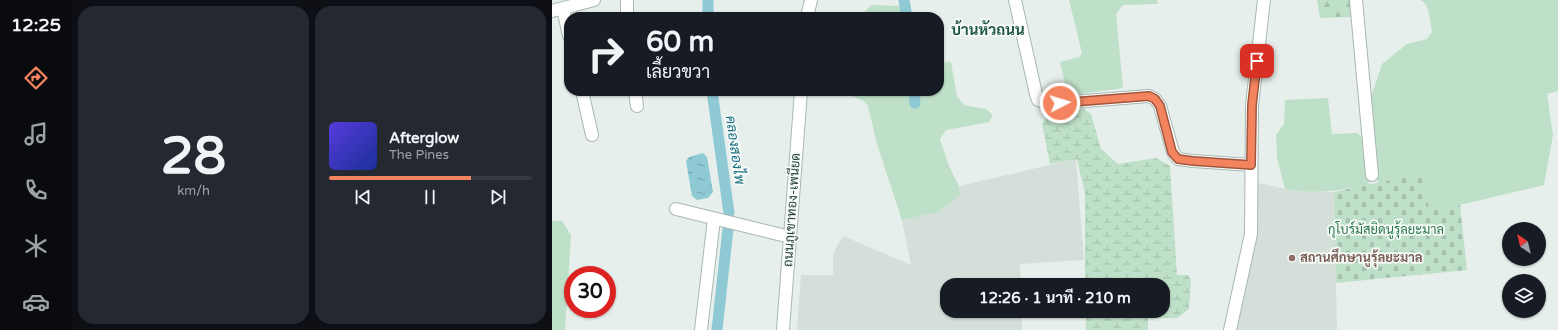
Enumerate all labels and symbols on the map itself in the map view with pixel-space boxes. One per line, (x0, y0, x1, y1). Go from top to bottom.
district label: บ้านหัวถนน (951, 20, 1025, 39)
pin (1240, 44, 1274, 78)
position arrow (1039, 82, 1081, 124)
water label: คลองสองไพ (722, 114, 748, 186)
street label: ถนนภูเขาทอง-เพนียด (778, 152, 805, 268)
park label: กุโบร์มัสยิดนูรุ้ลยะมาล (1328, 220, 1444, 239)
north arrow (1502, 222, 1546, 266)
place label: สถานศึกษานูรุ้ลยะมาล (1300, 248, 1423, 268)
marker: สถานศึกษานูรุ้ลยะมาล (1287, 253, 1297, 263)
speed limit sign: 30 (564, 266, 616, 318)

